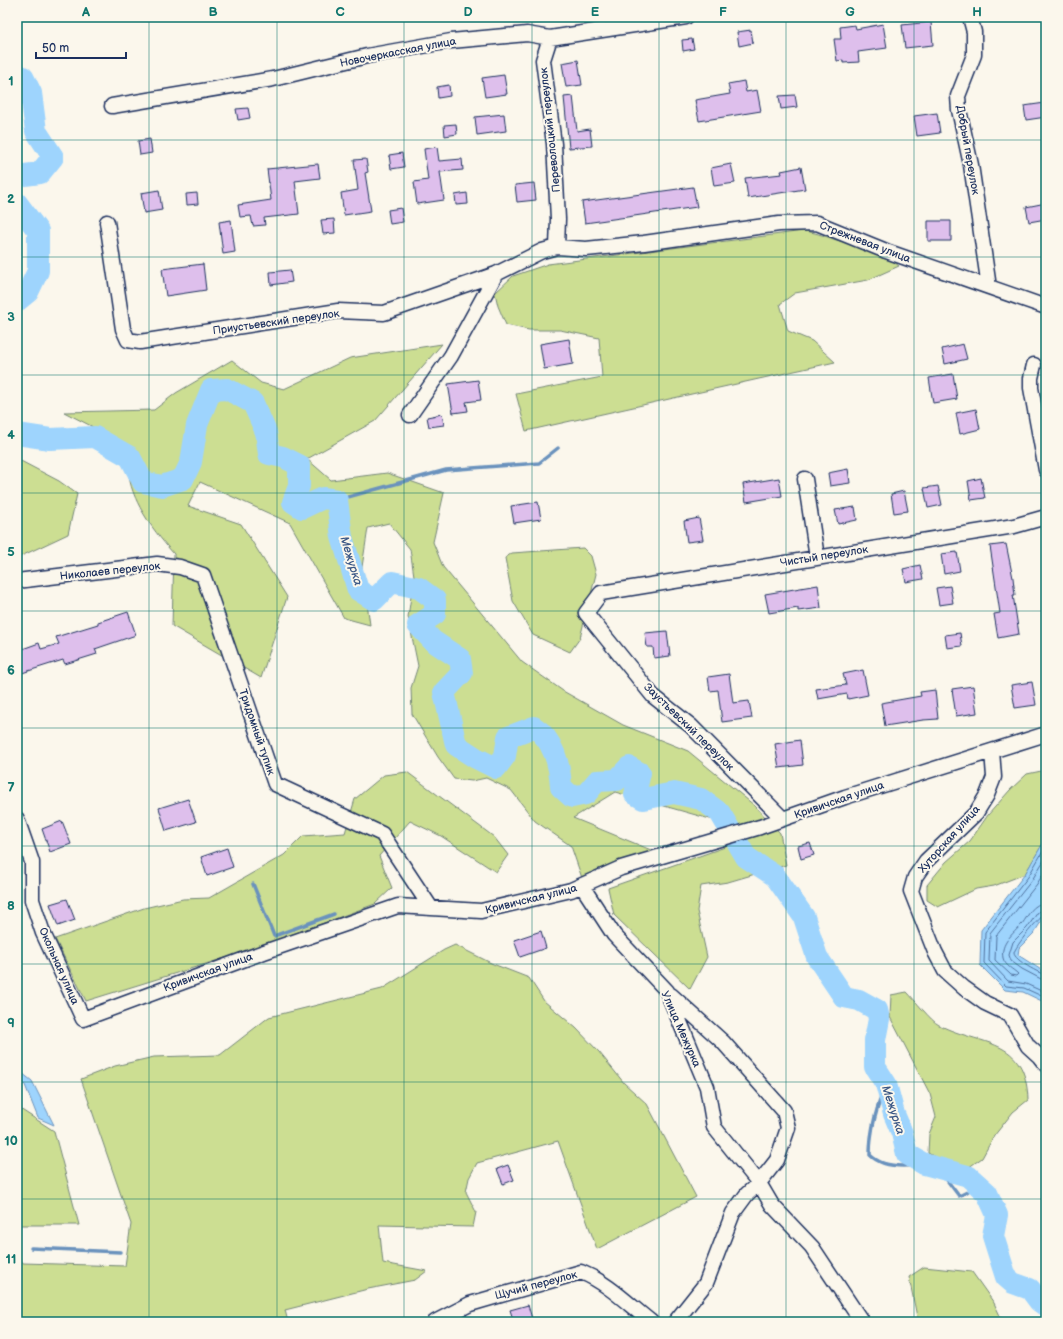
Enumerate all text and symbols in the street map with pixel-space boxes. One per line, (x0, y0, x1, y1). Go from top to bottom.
text: A (81, 4, 90, 20)
text: B (208, 4, 218, 20)
text: C (335, 4, 345, 20)
text: D (463, 4, 473, 20)
text: E (591, 4, 600, 20)
text: F (719, 4, 727, 20)
text: G (845, 4, 855, 20)
text: H (972, 4, 982, 20)
scale bar (36, 34, 126, 60)
street label: Новочеркасская улица (339, 34, 458, 70)
text: 50 m (42, 41, 69, 56)
street label: Переволоцкий переулок (537, 67, 563, 193)
text: 1 (8, 73, 14, 89)
street label: Добрый переулок (954, 104, 982, 196)
text: 2 (7, 191, 15, 207)
street label: Стрежневая улица (818, 219, 913, 266)
street label: Приустьевский переулок (212, 307, 340, 337)
text: 3 (7, 309, 15, 325)
text: 4 (7, 427, 15, 443)
water label: Межурка (336, 534, 366, 588)
street label: Чистый переулок (779, 543, 869, 569)
text: 5 (7, 544, 15, 560)
street label: Николаев переулок (59, 559, 161, 583)
text: 6 (7, 662, 15, 678)
street label: Заустьевский переулок (641, 681, 737, 774)
street label: Тридомный тупик (236, 687, 278, 777)
street label: Кривичская улица (792, 778, 886, 821)
text: 7 (7, 780, 15, 796)
street label: Хуторская улица (916, 802, 983, 875)
street label: Кривичская улица (484, 881, 579, 917)
text: 8 (7, 898, 15, 914)
street label: Окольная улица (36, 925, 82, 1007)
street label: Кривичская улица (162, 950, 255, 994)
street label: Улица Межурка (658, 989, 704, 1070)
text: 9 (7, 1015, 15, 1031)
water label: Межурка (878, 1083, 908, 1137)
text: 10 (4, 1133, 18, 1149)
text: 11 (6, 1251, 16, 1267)
street label: Щучий переулок (493, 1268, 579, 1302)

